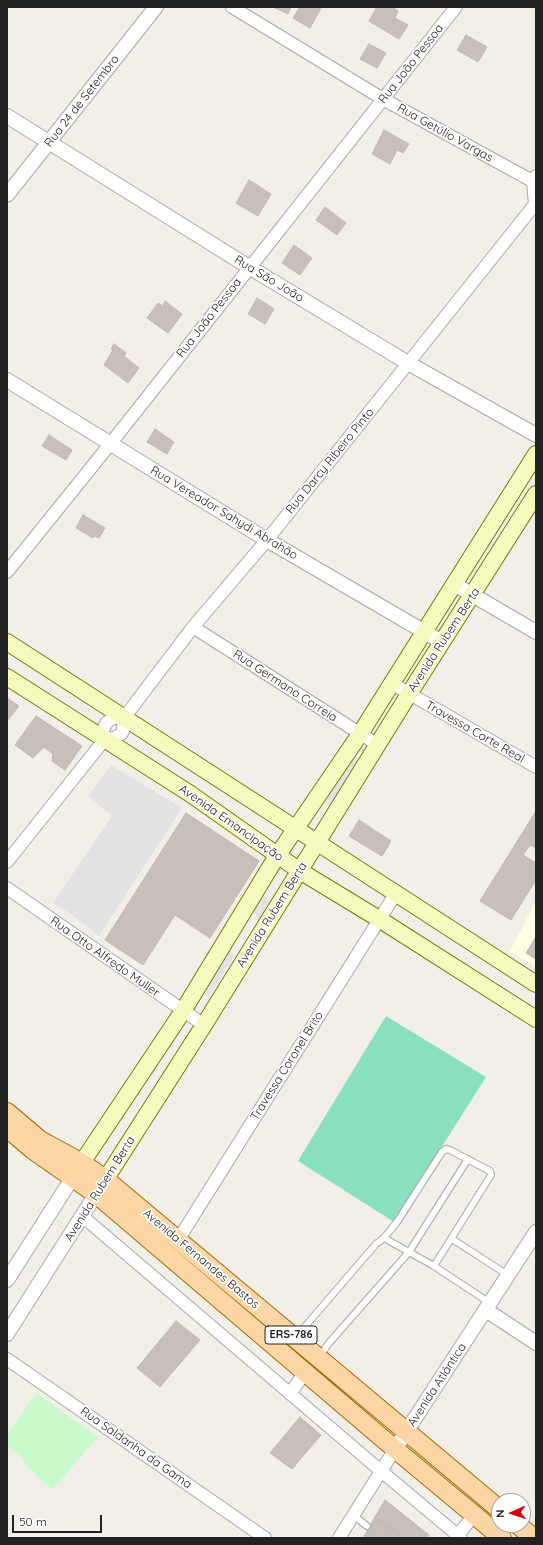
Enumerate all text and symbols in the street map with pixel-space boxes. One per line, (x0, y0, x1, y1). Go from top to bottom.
street label: Rua João Pessoa (376, 21, 446, 107)
street label: Rua 24 de Setembro (42, 52, 122, 150)
street label: Rua Getúlio Vargas (395, 101, 495, 165)
street label: Rua São João (232, 253, 306, 305)
street label: Rua João Pessoa (174, 275, 244, 361)
street label: Rua Darcy Ribeiro Pinto (283, 405, 377, 517)
street label: Rua Vereador Sahydi Abrahão (148, 463, 300, 563)
street label: Avenida Rubem Berta (405, 585, 483, 695)
street label: Rua Germano Correia (230, 647, 340, 725)
street label: Travessa Corte Real (423, 698, 527, 766)
street label: Avenida Emancipação (176, 782, 286, 864)
street label: Avenida Rubem Berta (234, 860, 310, 970)
street label: Rua Otto Alfredo Muller (47, 914, 163, 1000)
street label: Travessa Coronel Brito (248, 1009, 326, 1123)
street label: Avenida Rubem Berta (62, 1134, 138, 1244)
street label: Avenida Fernandes Bastos (140, 1206, 262, 1312)
road number: ERS-786 (265, 1326, 317, 1344)
street label: Avenida Atlântica (405, 1341, 469, 1429)
street label: Rua Saldanha da Gama (78, 1404, 194, 1492)
north arrow (491, 1493, 531, 1533)
scale bar (14, 1507, 104, 1533)
text: N (493, 1509, 507, 1518)
text: 50 m (19, 1514, 47, 1529)

